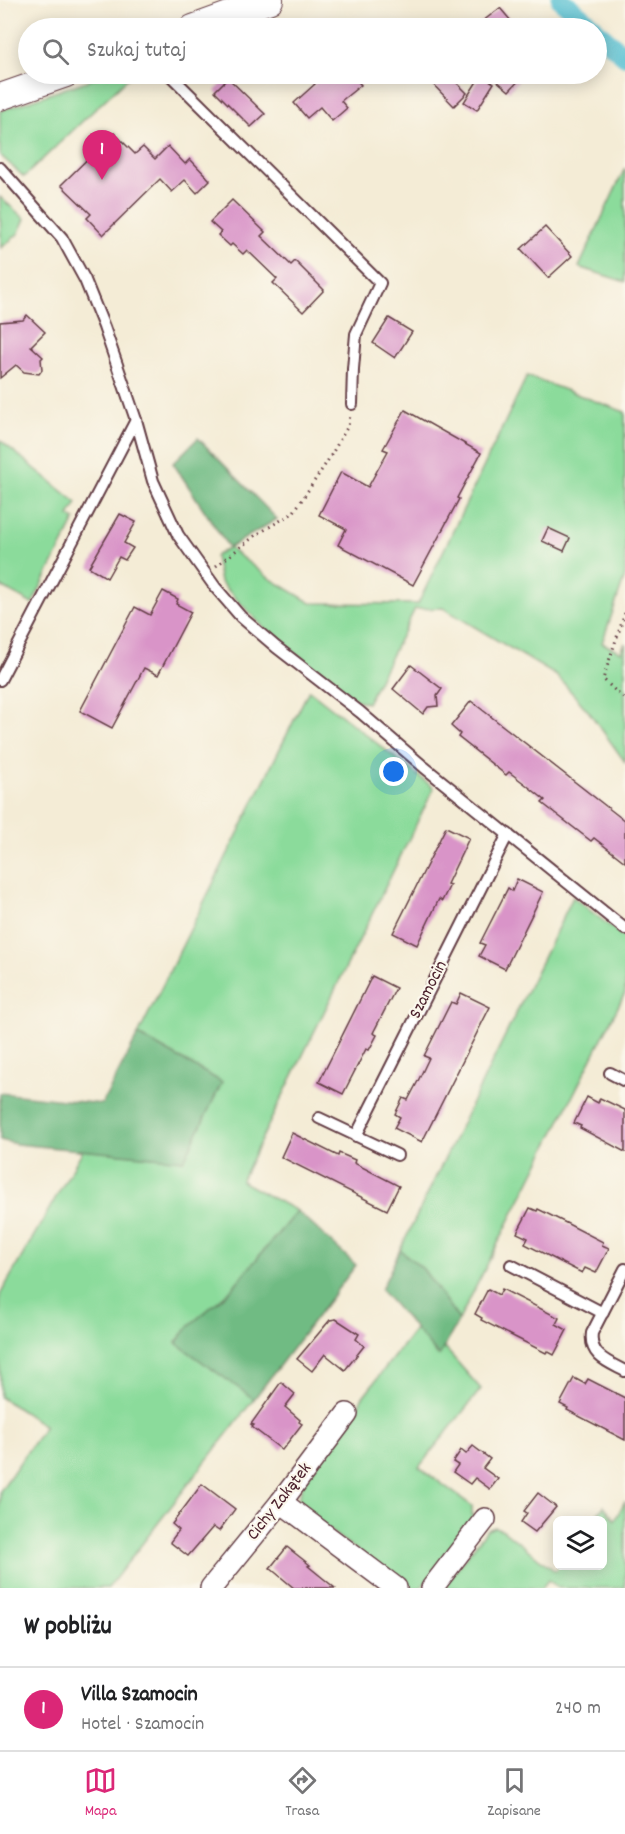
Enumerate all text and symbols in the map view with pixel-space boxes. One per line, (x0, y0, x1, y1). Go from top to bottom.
search box (18, 18, 607, 84)
icon: search (39, 35, 72, 68)
text: Szukaj tutaj (87, 36, 186, 67)
pin: 1 (82, 130, 122, 180)
your location (379, 757, 408, 786)
street label: Szamocin (404, 957, 454, 1023)
street label: Cichy Zakątek (242, 1458, 318, 1546)
map controls (553, 1516, 607, 1570)
button: layers (553, 1516, 607, 1570)
text: W pobliżu (24, 1609, 112, 1646)
text: Villa Szamocin (81, 1680, 198, 1711)
text: 1 (41, 1695, 46, 1723)
text: 240 m (555, 1695, 601, 1723)
text: Hotel · Szamocin (81, 1711, 204, 1739)
tab: Mapa (84, 1764, 117, 1823)
tab: Trasa (285, 1764, 319, 1823)
tab: Zapisane (487, 1764, 541, 1823)

